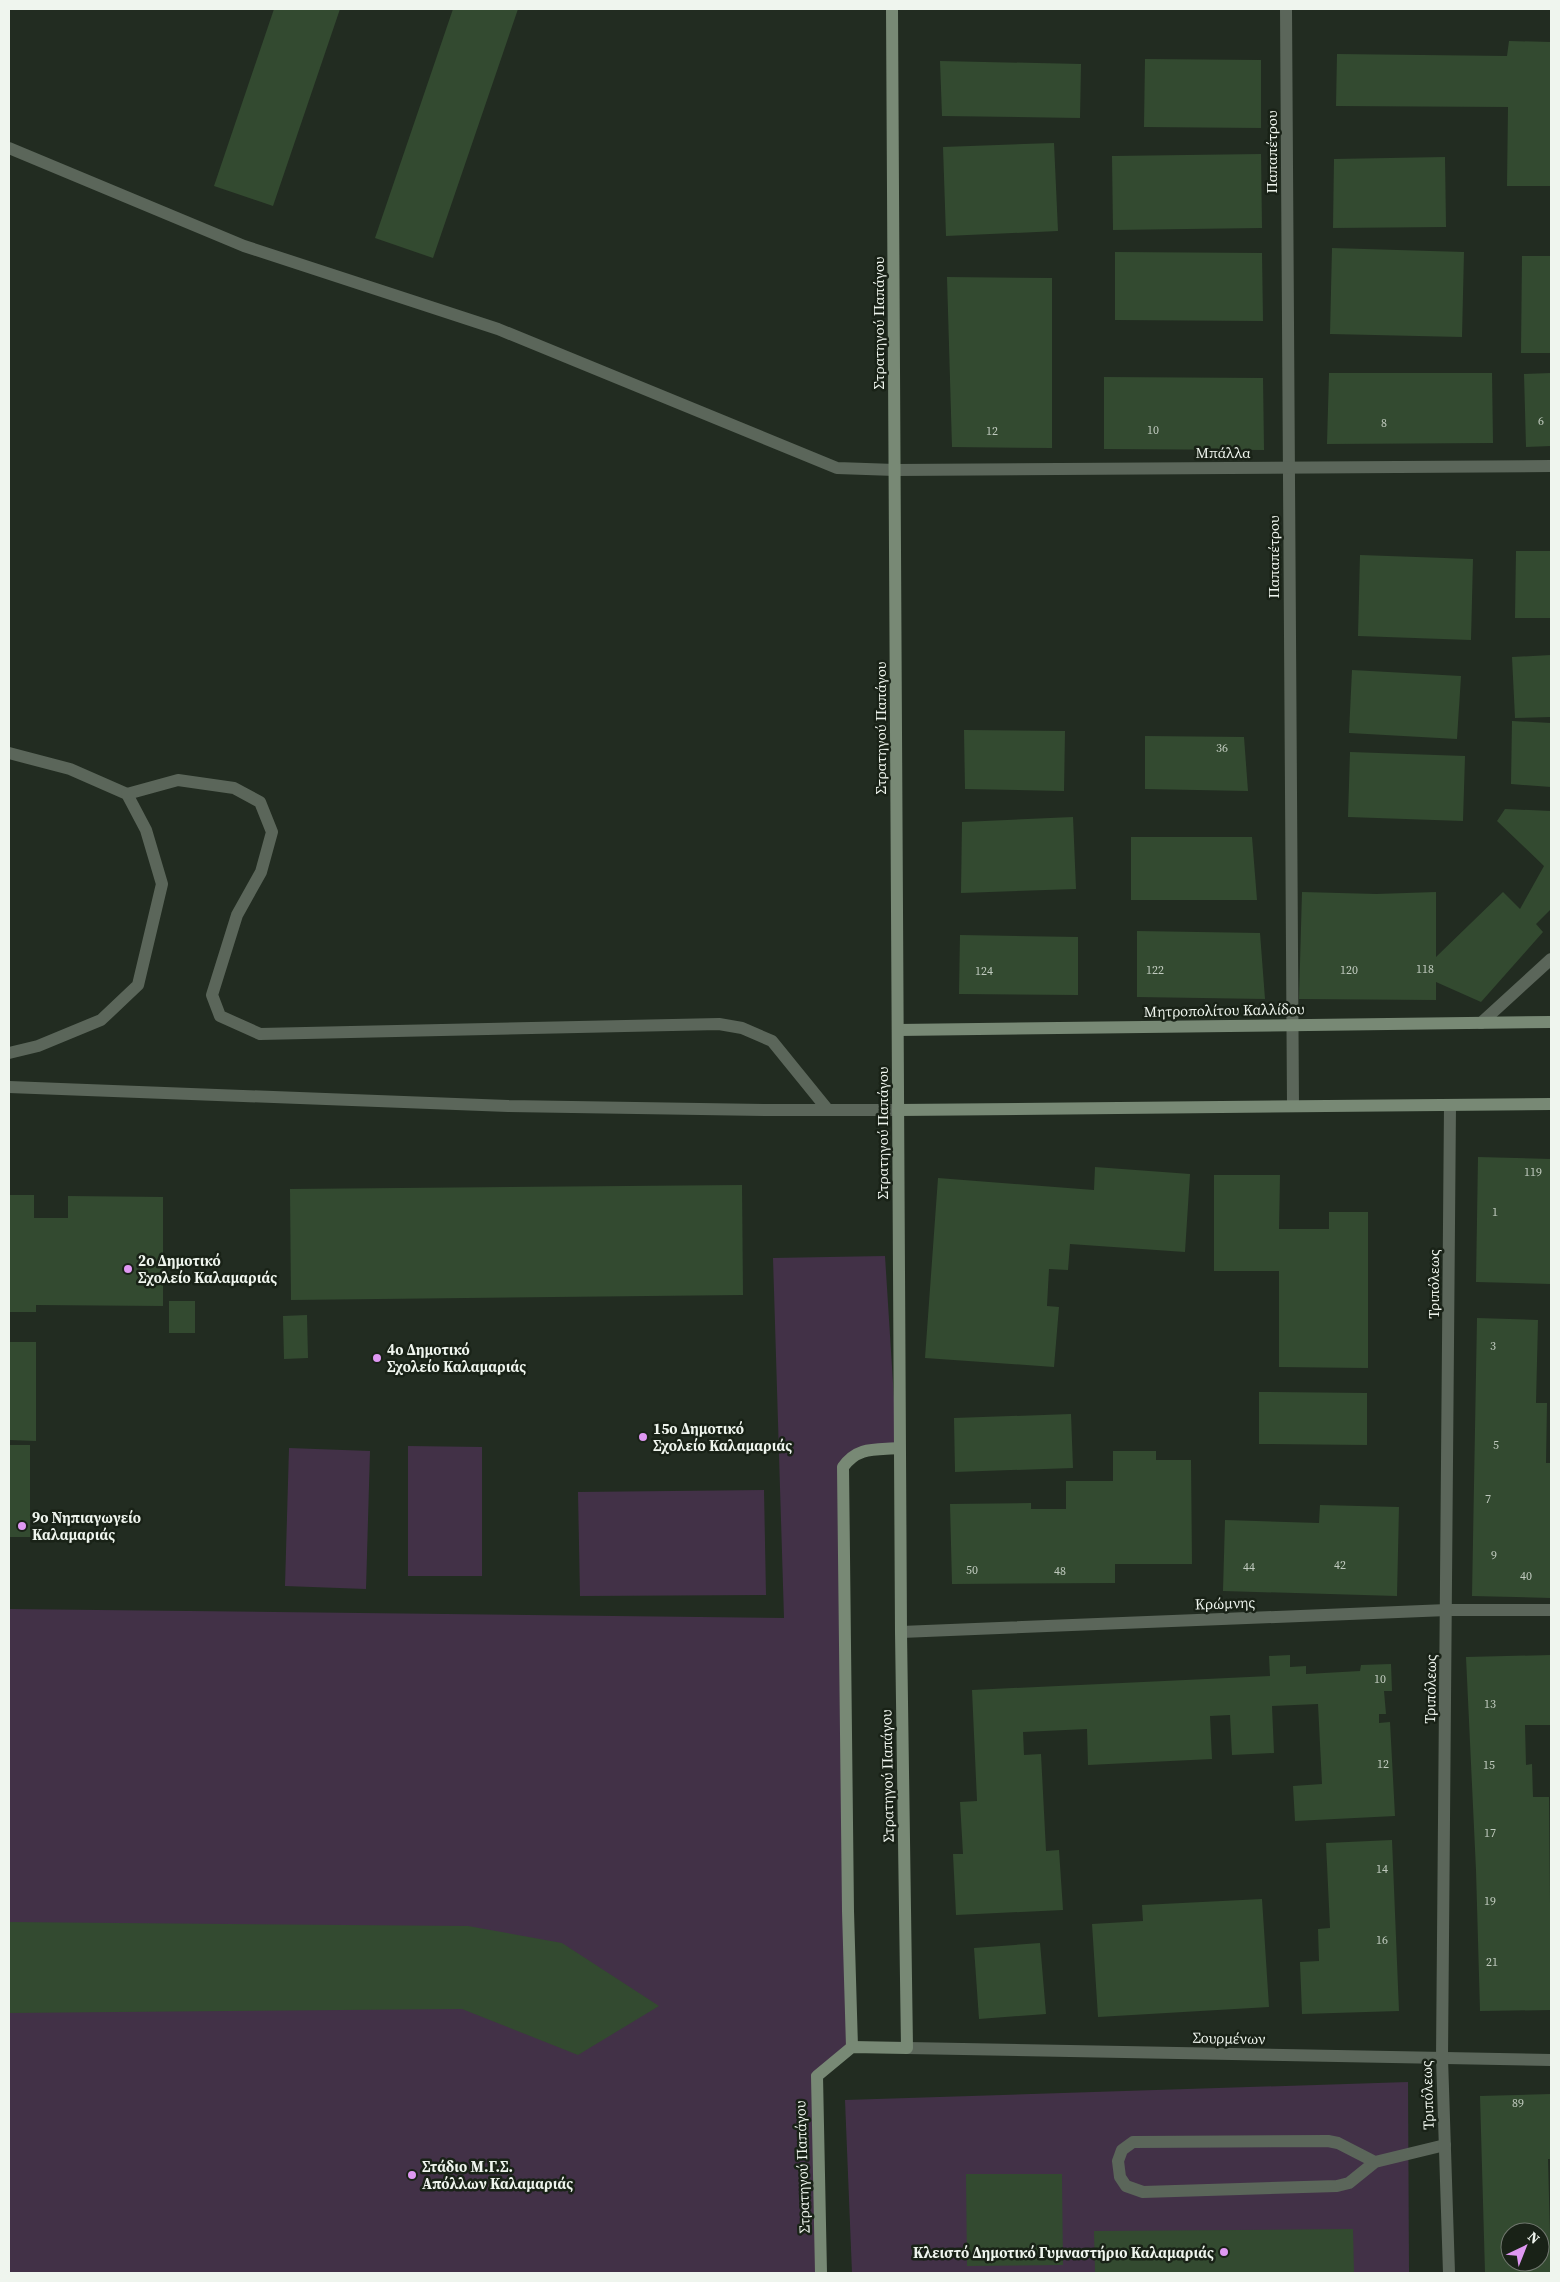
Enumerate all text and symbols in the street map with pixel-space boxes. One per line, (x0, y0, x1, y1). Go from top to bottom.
street label: Παπαπέτρου (1261, 110, 1282, 194)
street label: Στρατηγού Παπάγου (868, 256, 889, 389)
house number: 6 (1538, 413, 1544, 429)
house number: 8 (1381, 415, 1387, 431)
house number: 10 (1147, 422, 1159, 438)
house number: 12 (986, 423, 998, 439)
street label: Μπάλλα (1196, 442, 1251, 463)
street label: Παπαπέτρου (1263, 515, 1284, 599)
street label: Στρατηγού Παπάγου (870, 661, 891, 794)
house number: 36 (1216, 740, 1228, 756)
house number: 118 (1416, 961, 1434, 977)
house number: 122 (1146, 962, 1164, 978)
house number: 120 (1340, 962, 1358, 978)
house number: 124 (975, 963, 993, 979)
street label: Μητροπολίτου Καλλίδου (1143, 998, 1305, 1022)
street label: Στρατηγού Παπάγου (872, 1066, 893, 1199)
house number: 119 (1524, 1164, 1542, 1180)
house number: 1 (1492, 1204, 1498, 1220)
street label: Τριπόλεως (1423, 1249, 1444, 1319)
place label: 2ο Δημοτικό Σχολείο Καλαμαριάς (138, 1250, 277, 1288)
marker: 2ο Δημοτικό Σχολείο Καλαμαριάς (122, 1263, 134, 1275)
house number: 3 (1490, 1338, 1496, 1354)
place label: 4ο Δημοτικό Σχολείο Καλαμαριάς (387, 1339, 526, 1377)
marker: 4ο Δημοτικό Σχολείο Καλαμαριάς (371, 1352, 383, 1364)
place label: 15ο Δημοτικό Σχολείο Καλαμαριάς (653, 1418, 792, 1456)
marker: 15ο Δημοτικό Σχολείο Καλαμαριάς (637, 1431, 649, 1443)
house number: 5 (1493, 1437, 1499, 1453)
house number: 7 (1485, 1491, 1491, 1507)
place label: 9ο Νηπιαγωγείο Καλαμαριάς (32, 1507, 141, 1545)
marker: 9ο Νηπιαγωγείο Καλαμαριάς (16, 1520, 28, 1532)
house number: 9 (1491, 1547, 1497, 1563)
house number: 42 (1334, 1557, 1346, 1573)
house number: 44 (1243, 1559, 1255, 1575)
house number: 50 (966, 1562, 978, 1578)
house number: 48 (1054, 1563, 1066, 1579)
house number: 40 (1520, 1568, 1532, 1584)
street label: Κρώμνης (1195, 1591, 1256, 1615)
street label: Τριπόλεως (1419, 1654, 1441, 1724)
house number: 10 (1374, 1671, 1386, 1687)
house number: 13 (1484, 1696, 1496, 1712)
street label: Στρατηγού Παπάγου (875, 1709, 899, 1843)
house number: 12 (1377, 1756, 1389, 1772)
house number: 15 (1483, 1757, 1495, 1773)
house number: 17 (1484, 1825, 1496, 1841)
house number: 14 (1376, 1861, 1388, 1877)
house number: 19 (1484, 1893, 1496, 1909)
house number: 16 (1376, 1932, 1388, 1948)
house number: 21 (1486, 1954, 1498, 1970)
street label: Σουρμένων (1192, 2027, 1266, 2049)
street label: Τριπόλεως (1415, 2060, 1439, 2130)
house number: 89 (1512, 2095, 1524, 2111)
street label: Στρατηγού Παπάγου (789, 2100, 815, 2234)
place label: Στάδιο Μ.Γ.Σ. Απόλλων Καλαμαριάς (422, 2156, 573, 2194)
marker: Στάδιο Μ.Γ.Σ. Απόλλων Καλαμαριάς (406, 2169, 418, 2181)
north arrow (1500, 2222, 1550, 2272)
text: N (1523, 2227, 1544, 2248)
place label: Κλειστό Δημοτικό Γυμναστήριο Καλαμαριάς (913, 2242, 1214, 2263)
marker: Κλειστό Δημοτικό Γυμναστήριο Καλαμαριάς (1218, 2246, 1230, 2258)

